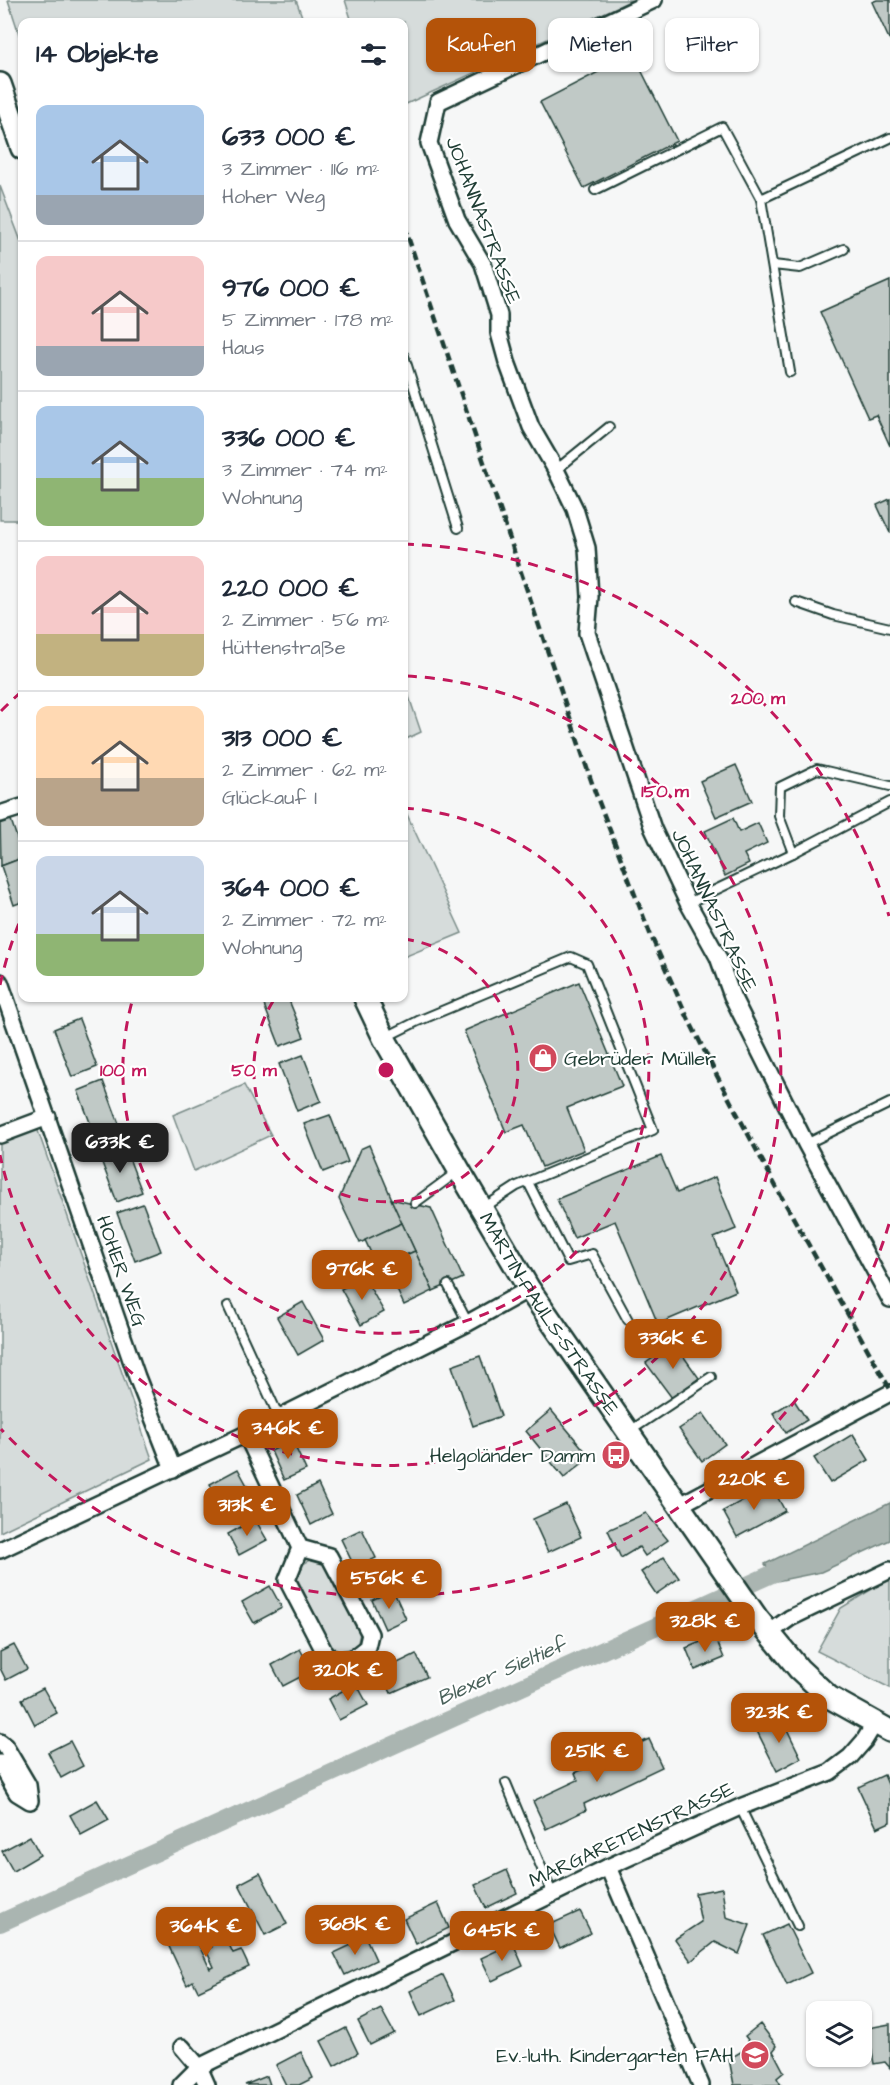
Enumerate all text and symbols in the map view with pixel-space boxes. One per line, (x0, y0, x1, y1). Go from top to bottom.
chip: Kaufen (426, 18, 536, 72)
chip: Mieten (548, 18, 653, 72)
chip: Filter (665, 18, 759, 72)
text: 14 Objekte (36, 36, 159, 72)
icon: filters (357, 38, 390, 71)
text: 633 000 € (222, 119, 355, 155)
icon: home (84, 129, 156, 201)
street label: JOHANNASTRASSE (438, 133, 528, 308)
text: 3 Zimmer · 116 m² (222, 155, 379, 183)
text: Hoher Weg (222, 183, 325, 211)
text: 976 000 € (222, 270, 360, 306)
icon: home (84, 280, 156, 352)
text: 5 Zimmer · 178 m² (222, 306, 394, 334)
text: Haus (222, 334, 264, 362)
text: 336 000 € (222, 420, 355, 456)
icon: home (84, 430, 156, 502)
text: 3 Zimmer · 74 m² (222, 456, 388, 484)
text: Wohnung (222, 484, 302, 512)
text: 220 000 € (222, 570, 359, 606)
icon: home (84, 580, 156, 652)
text: 2 Zimmer · 56 m² (222, 606, 390, 634)
text: Hüttenstraße (222, 634, 346, 662)
text: 200 m (730, 686, 786, 711)
text: 313 000 € (222, 720, 342, 756)
icon: home (84, 730, 156, 802)
text: 2 Zimmer · 62 m² (222, 756, 387, 784)
text: 150 m (641, 779, 690, 804)
text: Glückauf I (222, 784, 317, 812)
street label: JOHANNASTRASSE (664, 824, 764, 997)
text: 364 000 € (222, 870, 360, 906)
icon: home (84, 880, 156, 952)
text: 2 Zimmer · 72 m² (222, 906, 387, 934)
text: Wohnung (222, 934, 302, 962)
shop icon: Gebrüder Müller (527, 1042, 559, 1074)
place label: Gebrüder Müller (564, 1045, 716, 1073)
text: 100 m (100, 1058, 147, 1083)
text: 50 m (231, 1058, 278, 1083)
centre of rings (376, 1060, 396, 1080)
pin: 633K € (71, 1123, 169, 1174)
text: 633K € (86, 1128, 154, 1156)
street label: MARTIN-PAULS-STRASSE (472, 1207, 626, 1421)
street label: HOHER WEG (89, 1212, 153, 1331)
pin: 976K € (313, 1250, 411, 1301)
text: 976K € (326, 1255, 398, 1283)
pin: 336K € (624, 1319, 722, 1370)
text: 336K € (639, 1324, 707, 1352)
pin: 346K € (239, 1409, 337, 1460)
text: 346K € (252, 1414, 324, 1442)
bus stop icon: Helgoländer Damm (600, 1439, 632, 1471)
place label: Helgoländer Damm (430, 1442, 595, 1471)
pin: 220K € (705, 1460, 803, 1511)
text: 220K € (718, 1465, 790, 1493)
pin: 313K € (198, 1486, 296, 1537)
text: 313K € (218, 1491, 276, 1519)
pin: 556K € (340, 1559, 438, 1610)
text: 556K € (351, 1564, 427, 1592)
pin: 328K € (656, 1602, 754, 1653)
text: 328K € (670, 1607, 740, 1635)
water label: Blexer Sieltief (432, 1629, 572, 1713)
pin: 320K € (299, 1651, 397, 1702)
text: 320K € (313, 1656, 383, 1684)
pin: 323K € (730, 1693, 828, 1744)
text: 323K € (745, 1698, 813, 1726)
pin: 251K € (548, 1732, 646, 1783)
text: 251K € (565, 1737, 629, 1765)
street label: MARGARETENSTRASSE (524, 1775, 739, 1895)
pin: 368K € (306, 1905, 404, 1956)
pin: 364K € (157, 1907, 255, 1958)
text: 368K € (319, 1910, 391, 1938)
pin: 645K € (453, 1911, 551, 1962)
text: 364K € (170, 1912, 242, 1940)
text: 645K € (464, 1916, 540, 1944)
map controls (806, 2001, 872, 2067)
button: layers (806, 2001, 872, 2067)
school or university icon: Ev.-luth. Kindergarten FAH (739, 2039, 771, 2071)
place label: Ev.-luth. Kindergarten FAH (496, 2042, 734, 2071)

